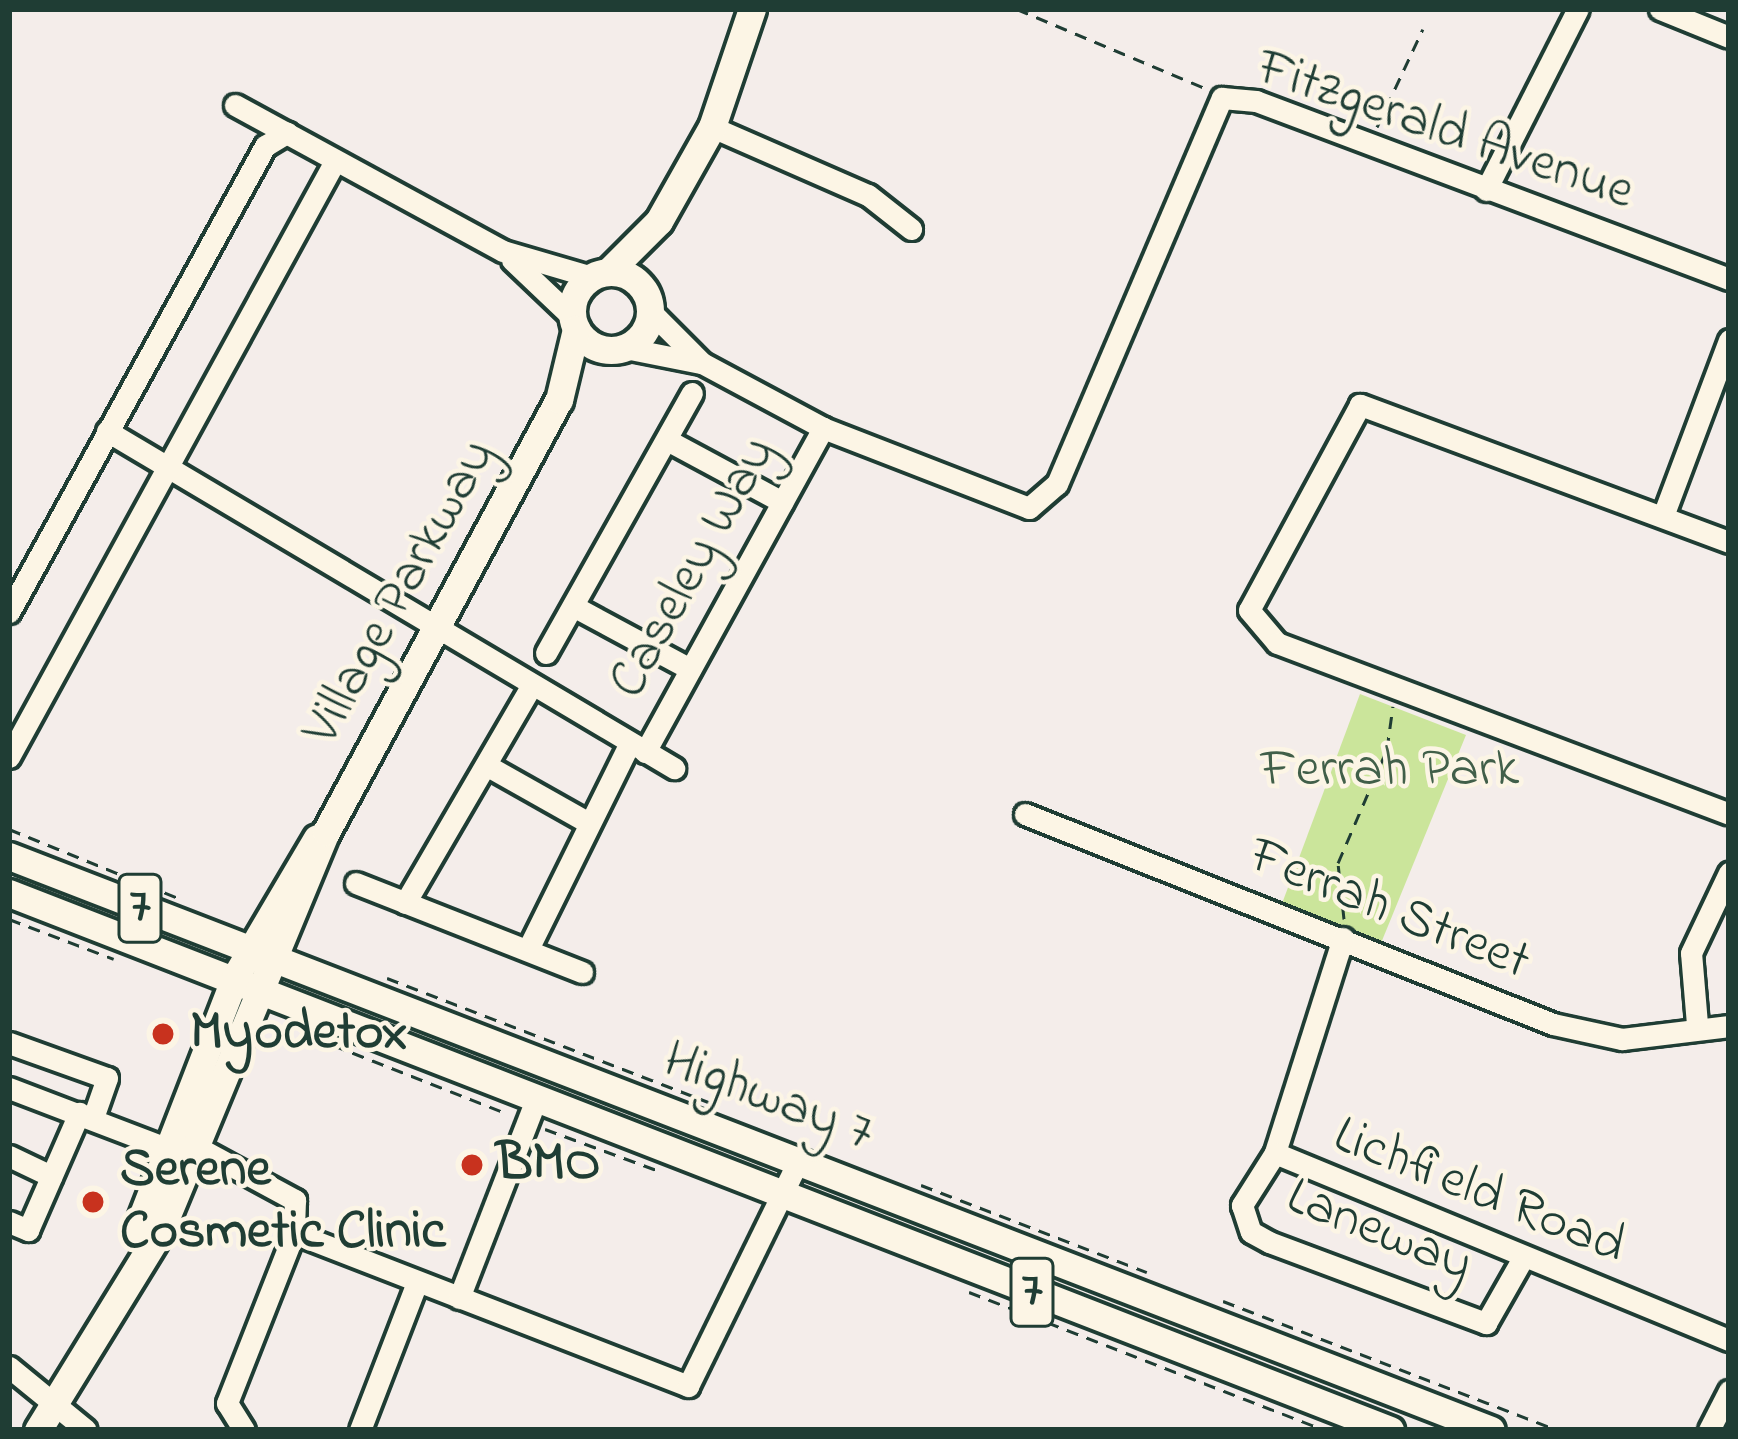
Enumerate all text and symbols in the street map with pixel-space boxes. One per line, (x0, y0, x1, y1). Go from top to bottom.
street label: Fitzgerald Avenue (1248, 36, 1642, 226)
street label: Caseley Way (596, 426, 792, 710)
street label: Village Parkway (290, 429, 512, 757)
park label: Ferrah Park (1261, 739, 1519, 803)
street label: Ferrah Street (1239, 824, 1539, 996)
road number: 7 (116, 863, 164, 953)
place label: Myodetox (190, 1002, 407, 1066)
marker: Myodetox (147, 1018, 179, 1050)
street label: Highway 7 (654, 1028, 882, 1168)
street label: Lichfield Road (1324, 1104, 1634, 1280)
place label: BMO (496, 1133, 601, 1197)
place label: Serene Cosmetic Clinic (120, 1139, 445, 1266)
marker: BMO (459, 1152, 485, 1178)
street label: Laneway (1277, 1166, 1481, 1298)
marker: Serene Cosmetic Clinic (77, 1186, 109, 1218)
road number: 7 (1008, 1247, 1056, 1337)

